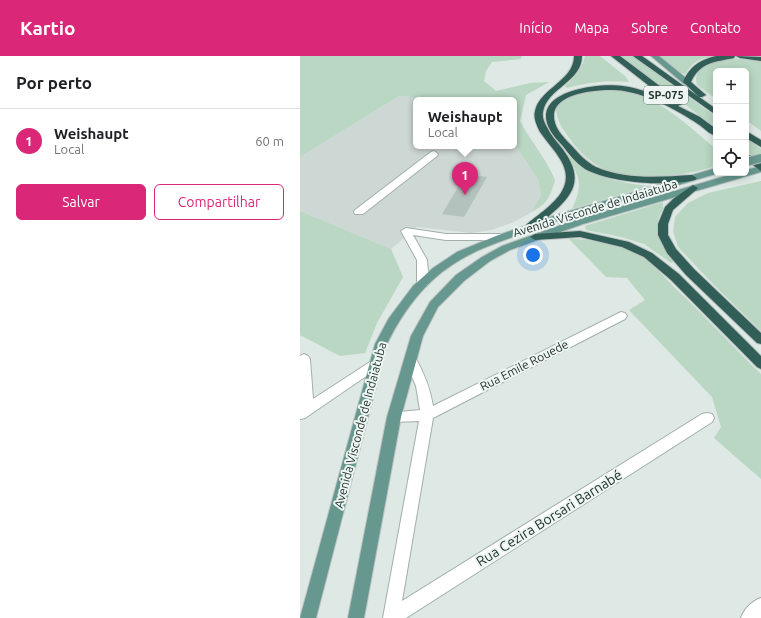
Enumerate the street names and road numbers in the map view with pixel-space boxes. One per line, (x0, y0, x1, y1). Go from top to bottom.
road number: SP-075 (644, 86, 688, 104)
street label: Avenida Visconde de Indaiatuba (511, 177, 679, 239)
street label: Rua Emile Rouede (478, 337, 570, 393)
street label: Avenida Visconde de Indaiatuba (332, 341, 388, 509)
street label: Rua Cezira Borsari Barnabé (473, 466, 625, 570)

